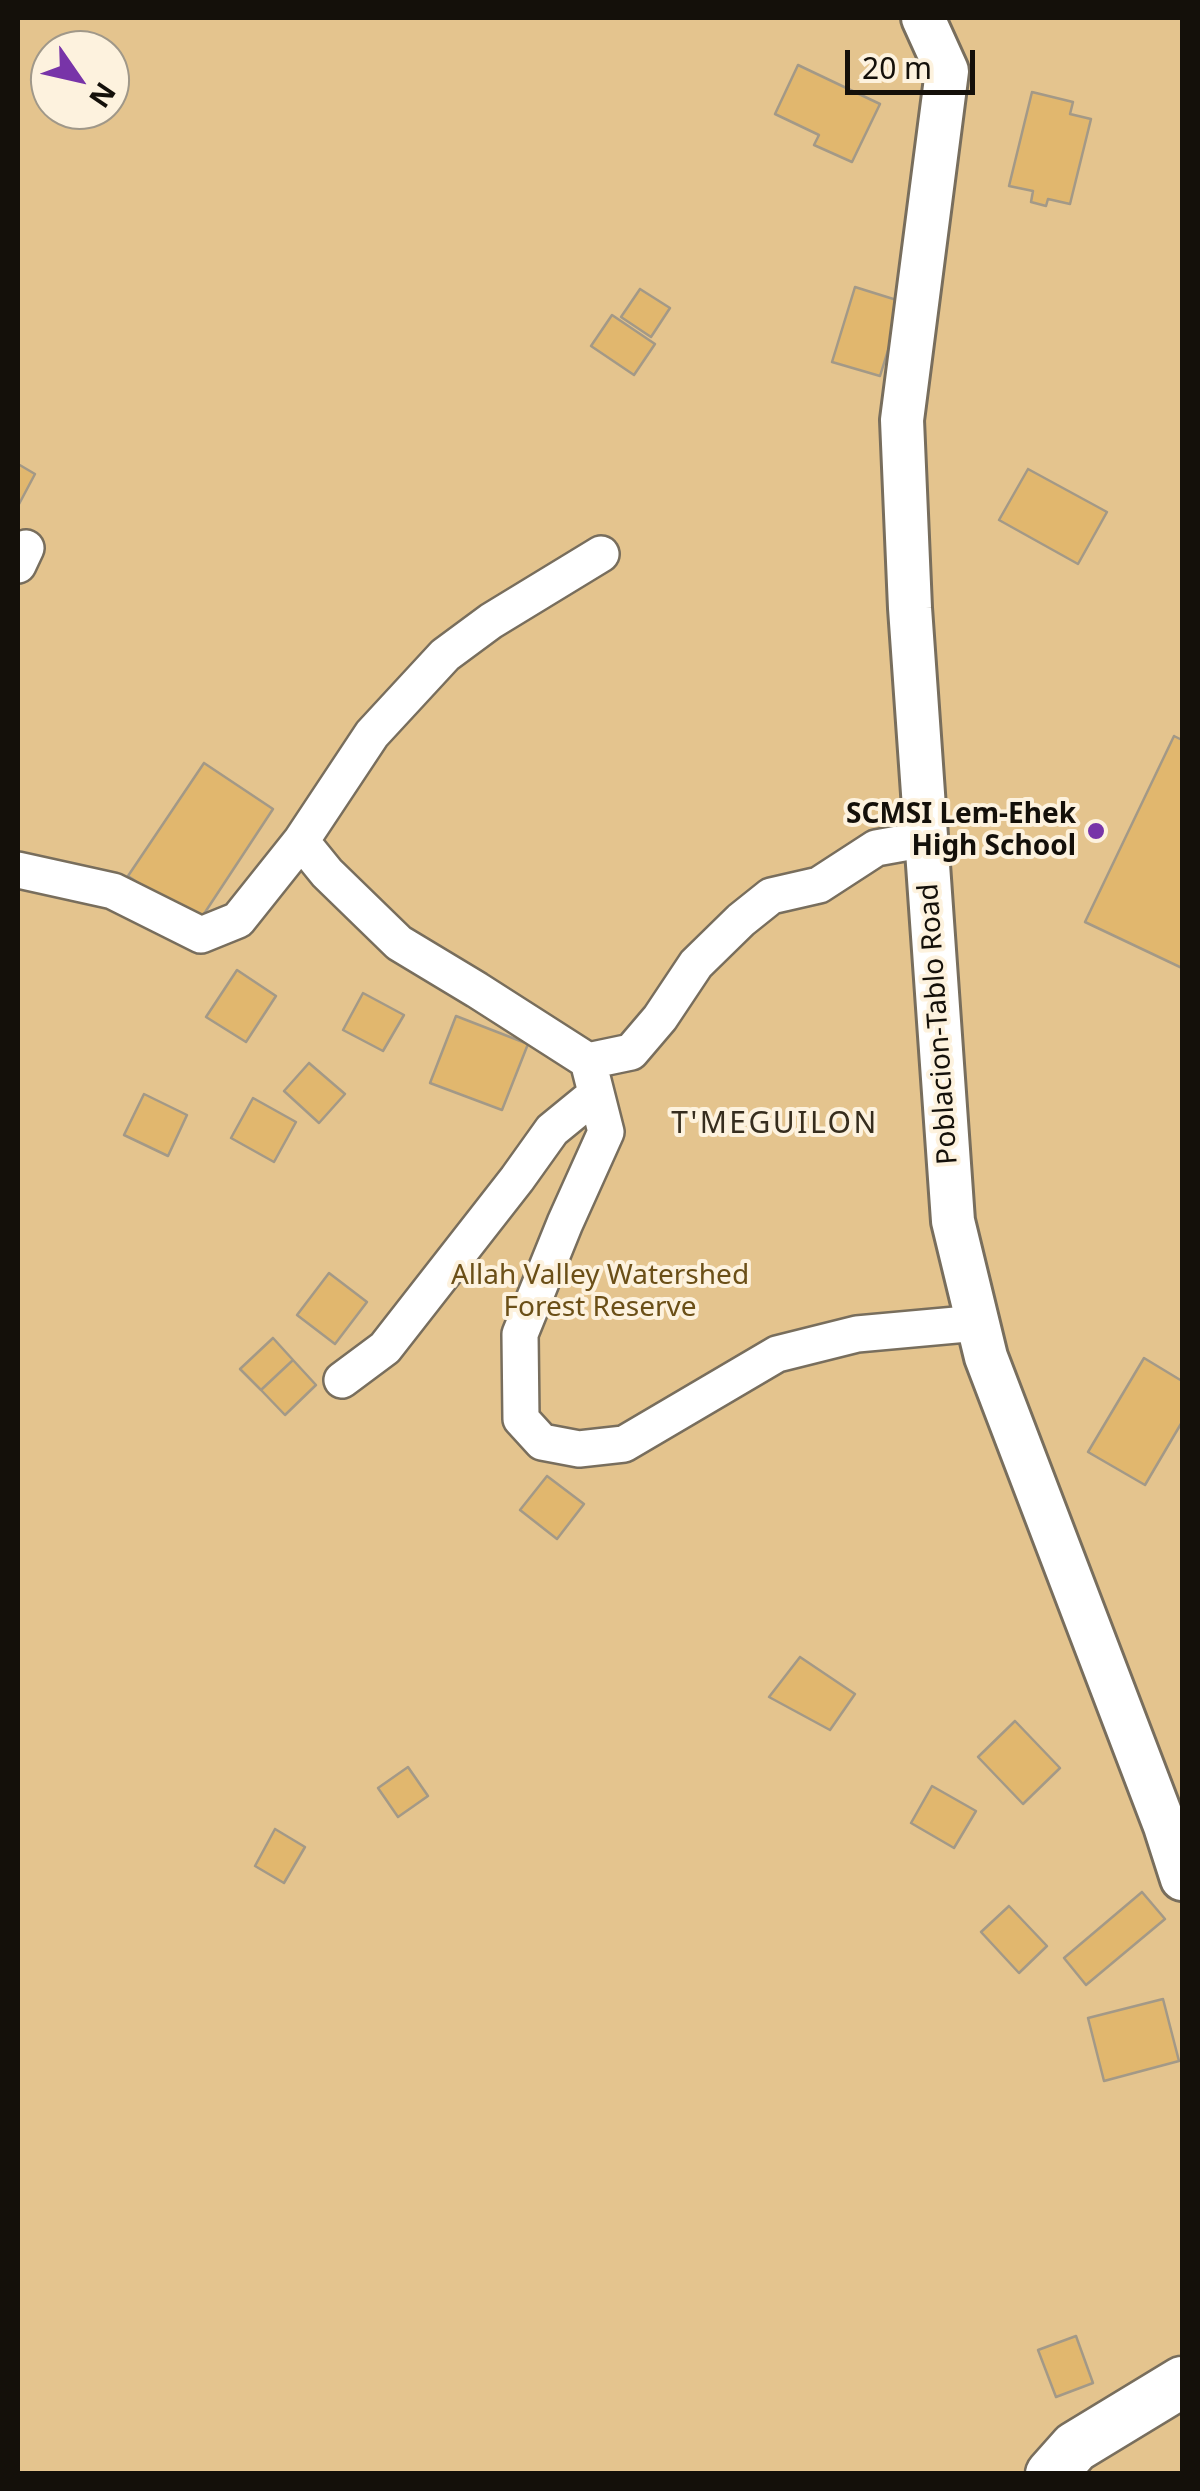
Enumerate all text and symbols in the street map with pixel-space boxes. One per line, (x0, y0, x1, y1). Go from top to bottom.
north arrow (30, 30, 130, 130)
scale bar (850, 30, 980, 92)
text: 20 m (862, 47, 932, 88)
text: N (81, 76, 125, 116)
place label: SCMSI Lem-Ehek High School (846, 798, 1076, 864)
marker: SCMSI Lem-Ehek High School (1085, 820, 1107, 842)
street label: Poblacion-Tablo Road (912, 882, 966, 1166)
district label: T'MEGUILON (671, 1106, 879, 1142)
park label: Allah Valley Watershed Forest Reserve (451, 1259, 749, 1325)

